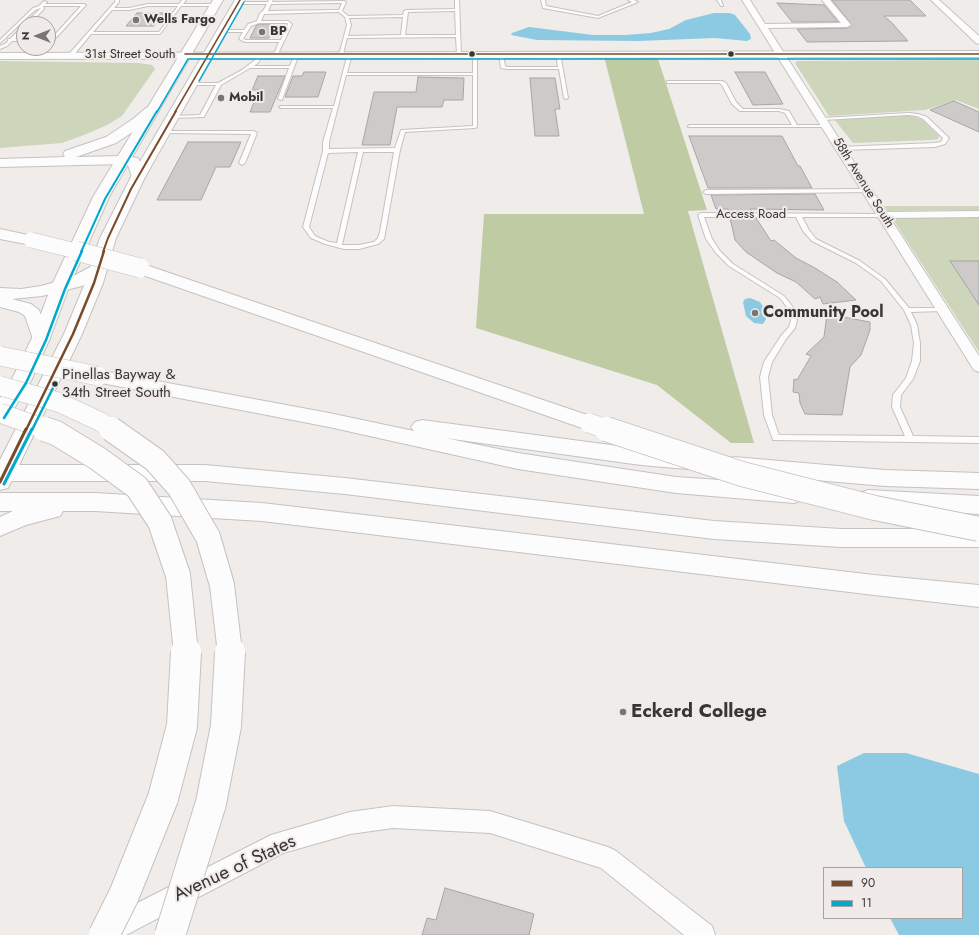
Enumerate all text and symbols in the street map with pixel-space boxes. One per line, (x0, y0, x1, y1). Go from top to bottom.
place label: Wells Fargo (144, 12, 216, 28)
marker: Wells Fargo (131, 15, 141, 25)
north arrow (16, 16, 56, 56)
place label: BP (270, 24, 287, 40)
marker: BP (257, 27, 267, 37)
text: N (17, 32, 33, 40)
street label: 31st Street South (84, 47, 176, 63)
unlabelled marker (467, 49, 477, 59)
unlabelled marker (726, 49, 736, 59)
place label: Mobil (229, 90, 263, 106)
marker: Mobil (216, 93, 226, 103)
street label: 58th Avenue South (829, 135, 897, 231)
street label: Access Road (716, 207, 786, 223)
place label: Community Pool (763, 303, 884, 323)
marker: Community Pool (750, 308, 760, 318)
place label: Pinellas Bayway & 34th Street South (62, 366, 176, 401)
marker: Pinellas Bayway & 34th Street South (50, 379, 60, 389)
place label: Eckerd College (631, 701, 767, 723)
marker: Eckerd College (618, 707, 628, 717)
street label: Avenue of States (170, 831, 300, 907)
legend (823, 867, 963, 919)
text: 90 (861, 874, 875, 892)
text: 11 (861, 894, 872, 912)

